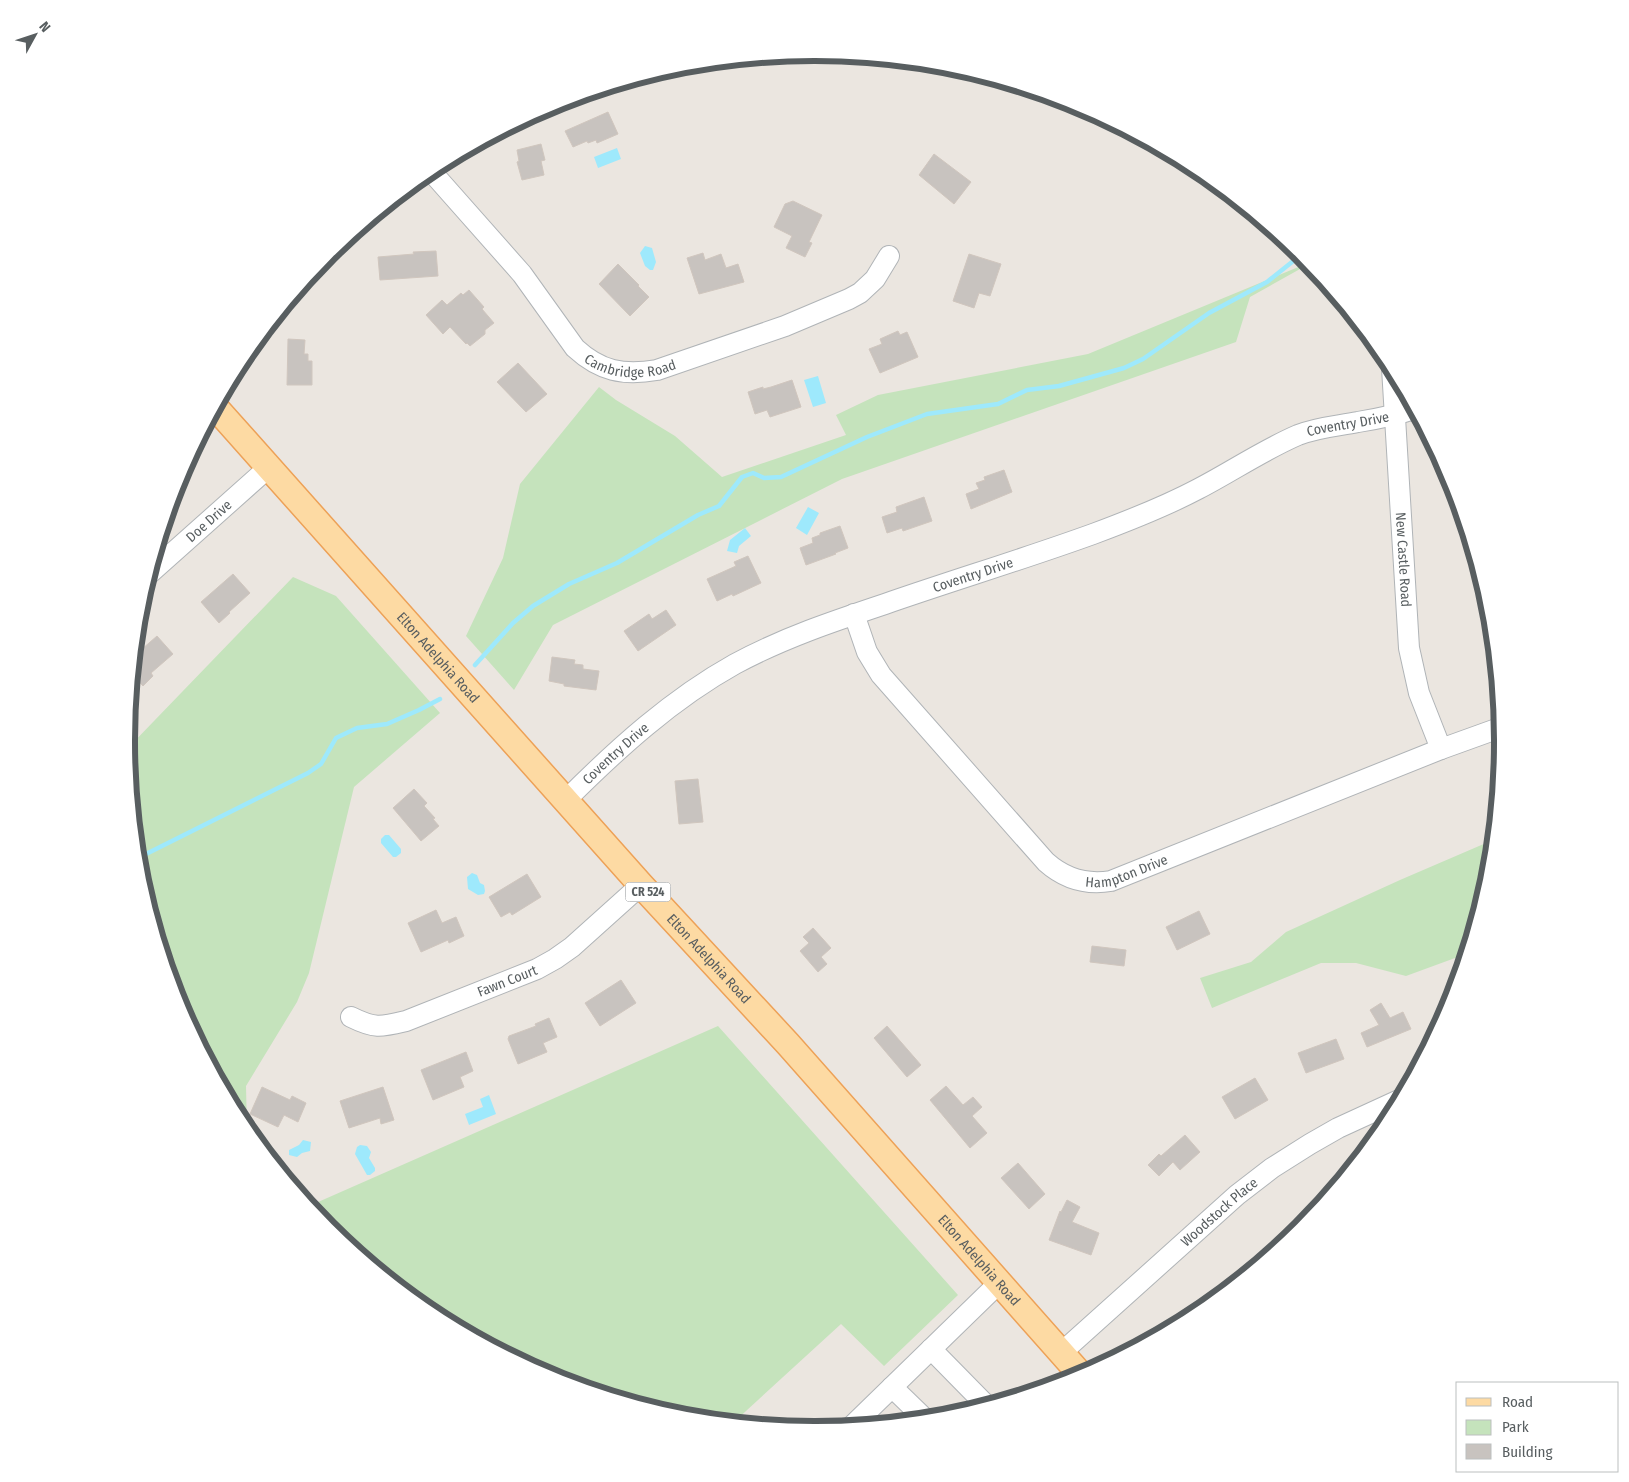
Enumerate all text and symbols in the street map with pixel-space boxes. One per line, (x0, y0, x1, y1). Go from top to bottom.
north arrow (10, 10, 60, 60)
text: N (35, 18, 54, 36)
street label: Cambridge Road (581, 350, 678, 381)
street label: Coventry Drive (1305, 408, 1391, 440)
street label: Doe Drive (182, 496, 235, 546)
street label: New Castle Road (1392, 512, 1415, 608)
street label: Coventry Drive (931, 554, 1015, 596)
street label: Elton Adelphia Road (393, 609, 483, 706)
street label: Coventry Drive (579, 719, 652, 788)
street label: Hampton Drive (1085, 851, 1170, 891)
road number: CR 524 (626, 882, 670, 902)
street label: Elton Adelphia Road (663, 910, 754, 1007)
street label: Fawn Court (475, 961, 540, 1000)
street label: Woodstock Place (1177, 1174, 1261, 1250)
street label: Elton Adelphia Road (935, 1211, 1024, 1309)
legend (1456, 1382, 1619, 1472)
text: Road (1502, 1393, 1533, 1411)
text: Park (1502, 1418, 1529, 1436)
text: Building (1502, 1443, 1553, 1461)

